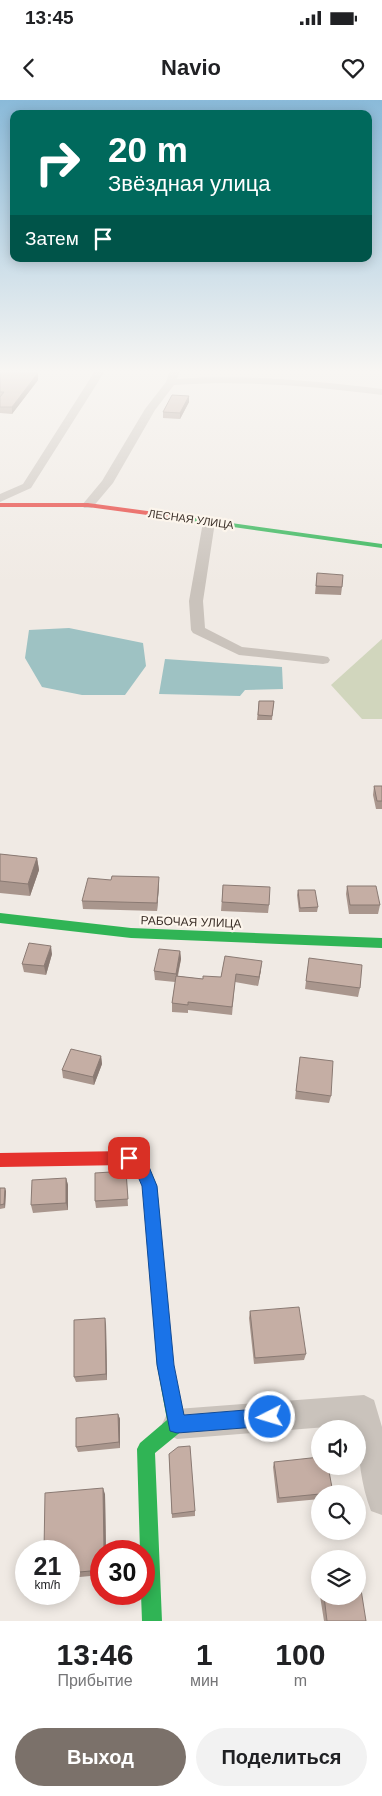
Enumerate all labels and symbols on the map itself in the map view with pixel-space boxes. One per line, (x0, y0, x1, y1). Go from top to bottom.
street label: ЛЕСНАЯ УЛИЦА (148, 507, 235, 531)
street label: РАБОЧАЯ УЛИЦА (140, 913, 242, 931)
pin (108, 1137, 150, 1179)
position arrow (243, 1390, 295, 1442)
speed limit sign: 30 (90, 1540, 155, 1605)

